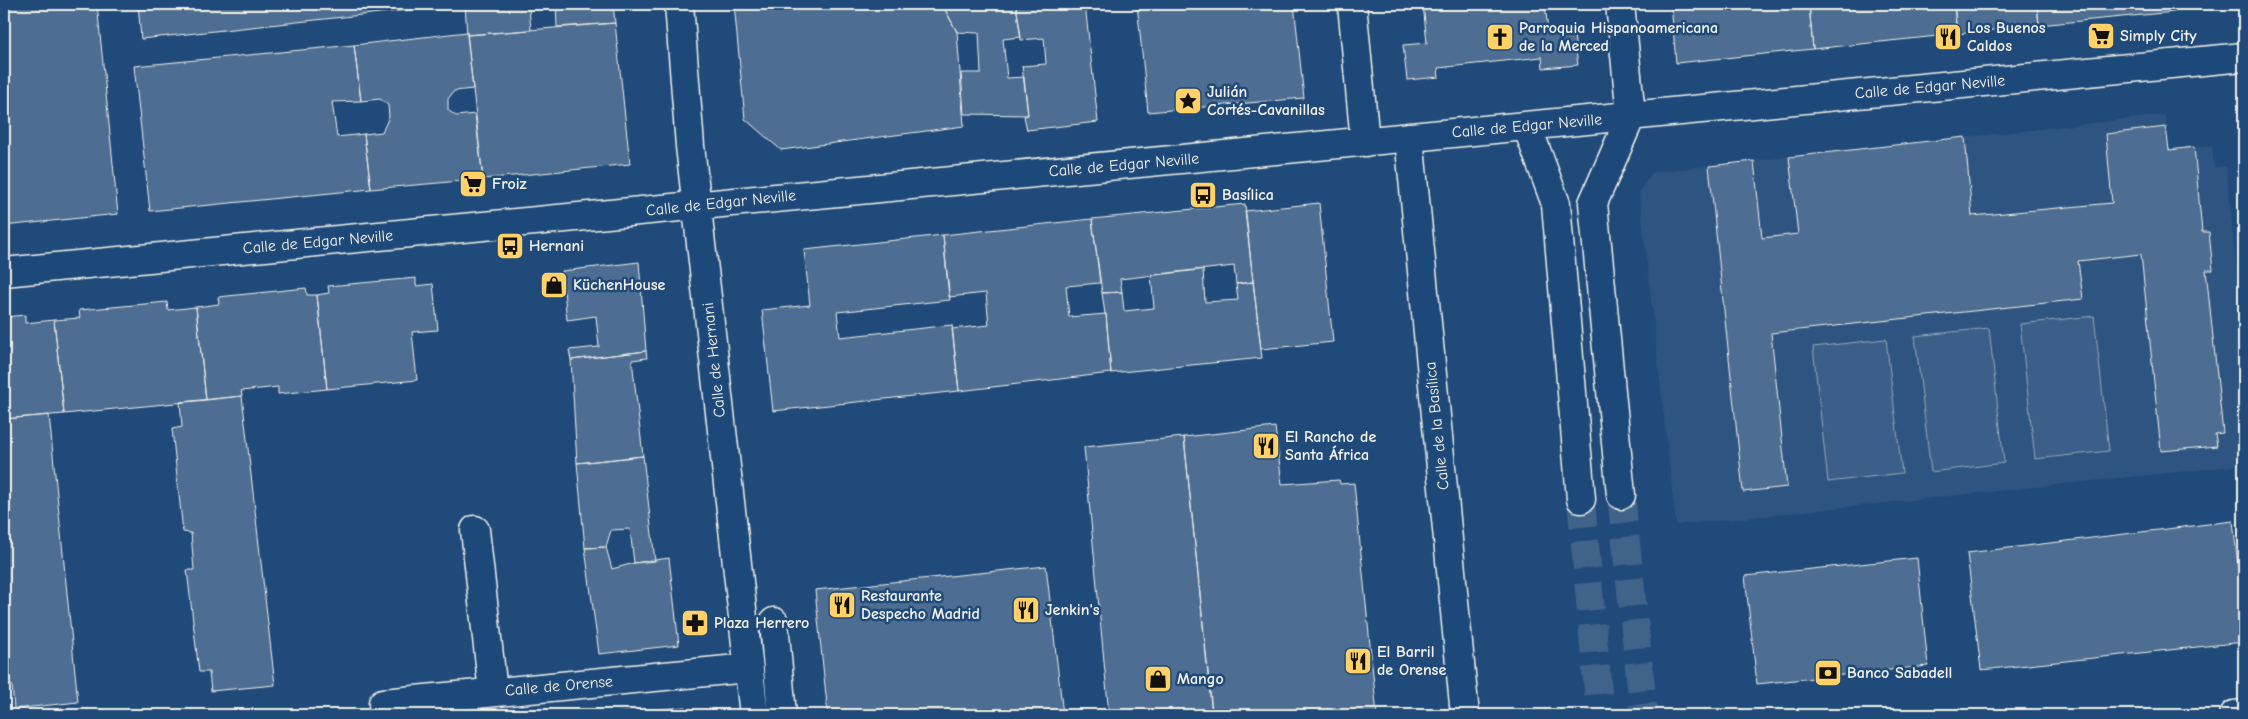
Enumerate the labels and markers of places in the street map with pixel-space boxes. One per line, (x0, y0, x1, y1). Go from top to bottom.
place label: Parroquia Hispanoamericana de la Merced (1519, 19, 1718, 55)
place label: Los Buenos Caldos (1967, 19, 2046, 55)
supermarket icon: Simply City (2086, 21, 2116, 51)
church icon: Parroquia Hispanoamericana de la Merced (1485, 22, 1515, 52)
restaurant icon: Los Buenos Caldos (1933, 22, 1963, 52)
place label: Simply City (2120, 27, 2197, 45)
place label: Julián Cortés-Cavanillas (1207, 83, 1325, 119)
place icon: Julián Cortés-Cavanillas (1173, 86, 1203, 116)
supermarket icon: Froiz (458, 169, 488, 199)
place label: Froiz (492, 175, 527, 193)
bus stop icon: Basílica (1188, 180, 1218, 210)
place label: Basílica (1222, 186, 1274, 204)
bus stop icon: Hernani (495, 231, 525, 261)
place label: Hernani (529, 237, 584, 255)
shop icon: KüchenHouse (539, 270, 569, 300)
place label: KüchenHouse (573, 276, 666, 294)
place label: El Rancho de Santa África (1285, 428, 1376, 464)
restaurant icon: El Rancho de Santa África (1251, 431, 1281, 461)
place label: Restaurante Despecho Madrid (861, 587, 980, 623)
restaurant icon: Restaurante Despecho Madrid (827, 590, 857, 620)
restaurant icon: Jenkin's (1011, 595, 1041, 625)
place label: Jenkin's (1045, 601, 1100, 619)
pharmacy icon: Plaza Herrero (680, 608, 710, 638)
place label: Plaza Herrero (714, 614, 809, 632)
place label: El Barril de Orense (1377, 643, 1446, 679)
restaurant icon: El Barril de Orense (1343, 646, 1373, 676)
bank icon: Banco Sabadell (1813, 658, 1843, 688)
shop icon: Mango (1143, 664, 1173, 694)
place label: Banco Sabadell (1847, 664, 1952, 682)
place label: Mango (1177, 670, 1224, 688)

